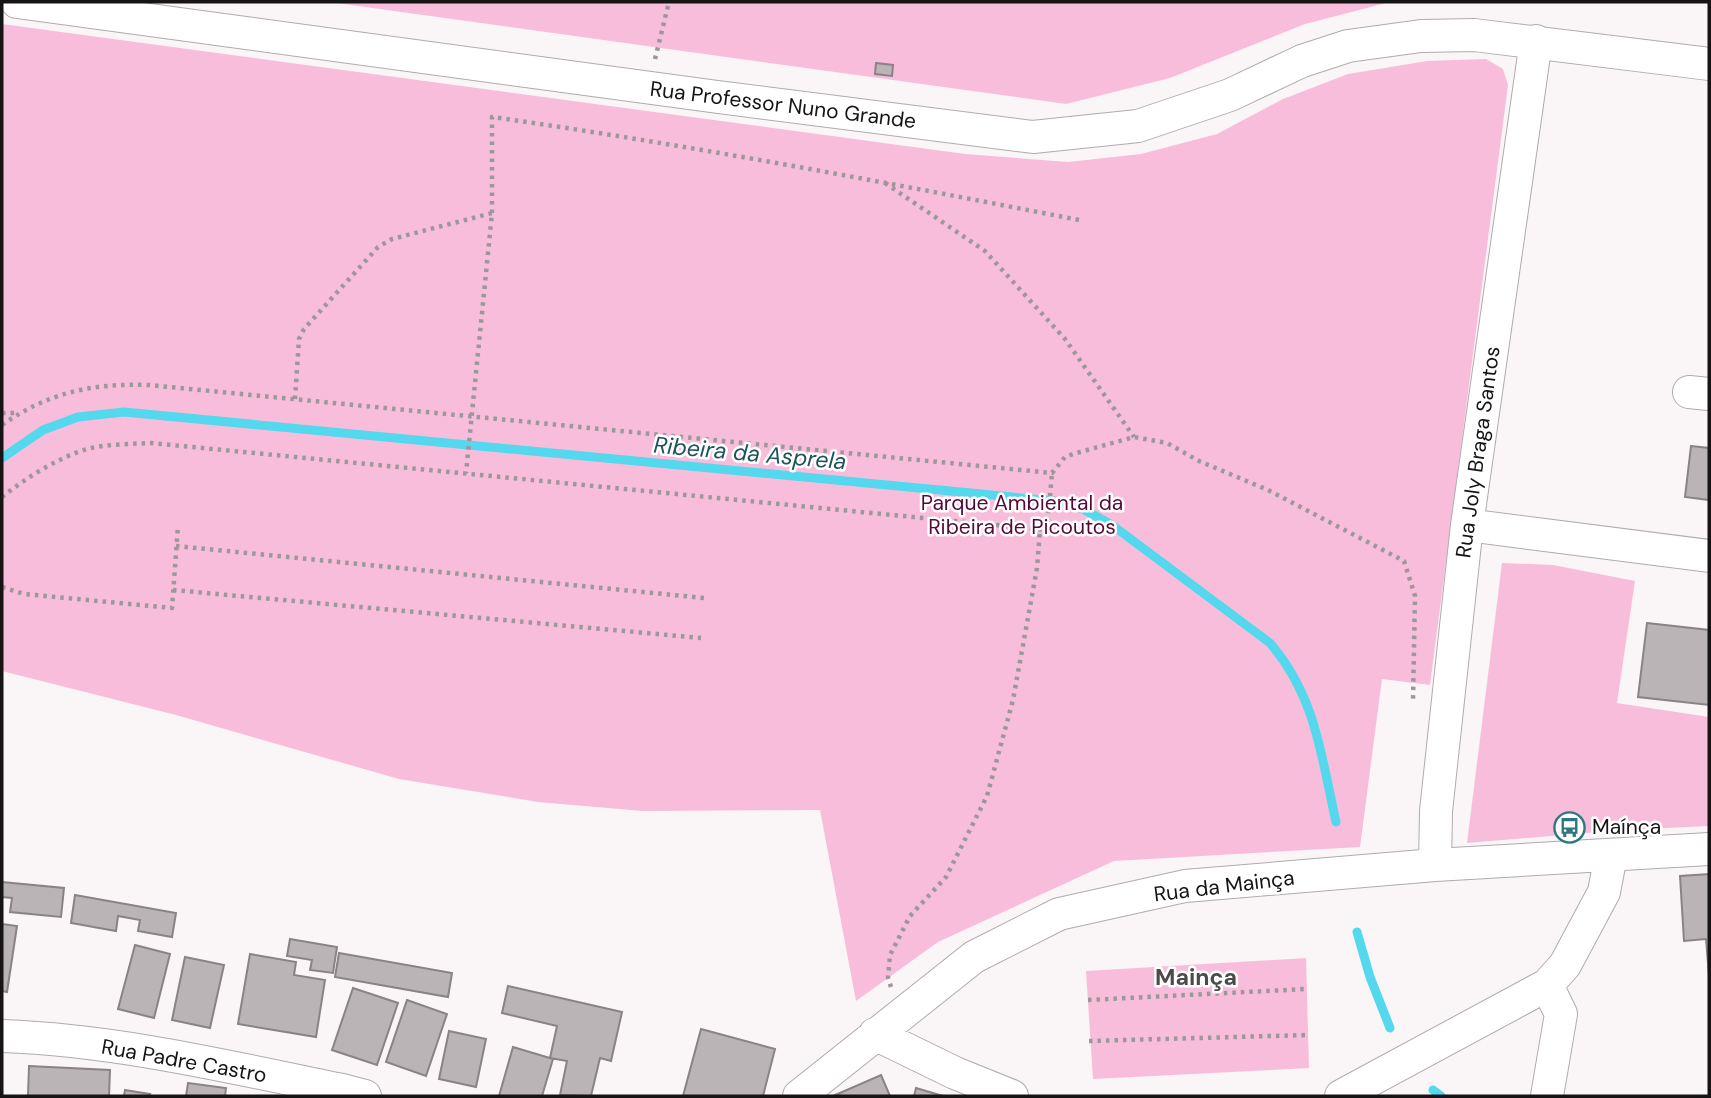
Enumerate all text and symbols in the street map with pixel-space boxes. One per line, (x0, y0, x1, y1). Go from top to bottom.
street label: Rua Professor Nuno Grande (648, 75, 918, 135)
street label: Rua Joly Braga Santos (1449, 344, 1507, 560)
water label: Ribeira da Asprela (652, 430, 848, 476)
park label: Parque Ambiental da Ribeira de Picoutos (921, 489, 1123, 541)
bus stop icon: Maínça (1552, 810, 1586, 844)
place label: Maínça (1592, 813, 1661, 841)
street label: Rua da Mainça (1152, 863, 1296, 909)
district label: Mainça (1155, 962, 1237, 992)
street label: Rua Padre Castro (99, 1033, 269, 1089)

